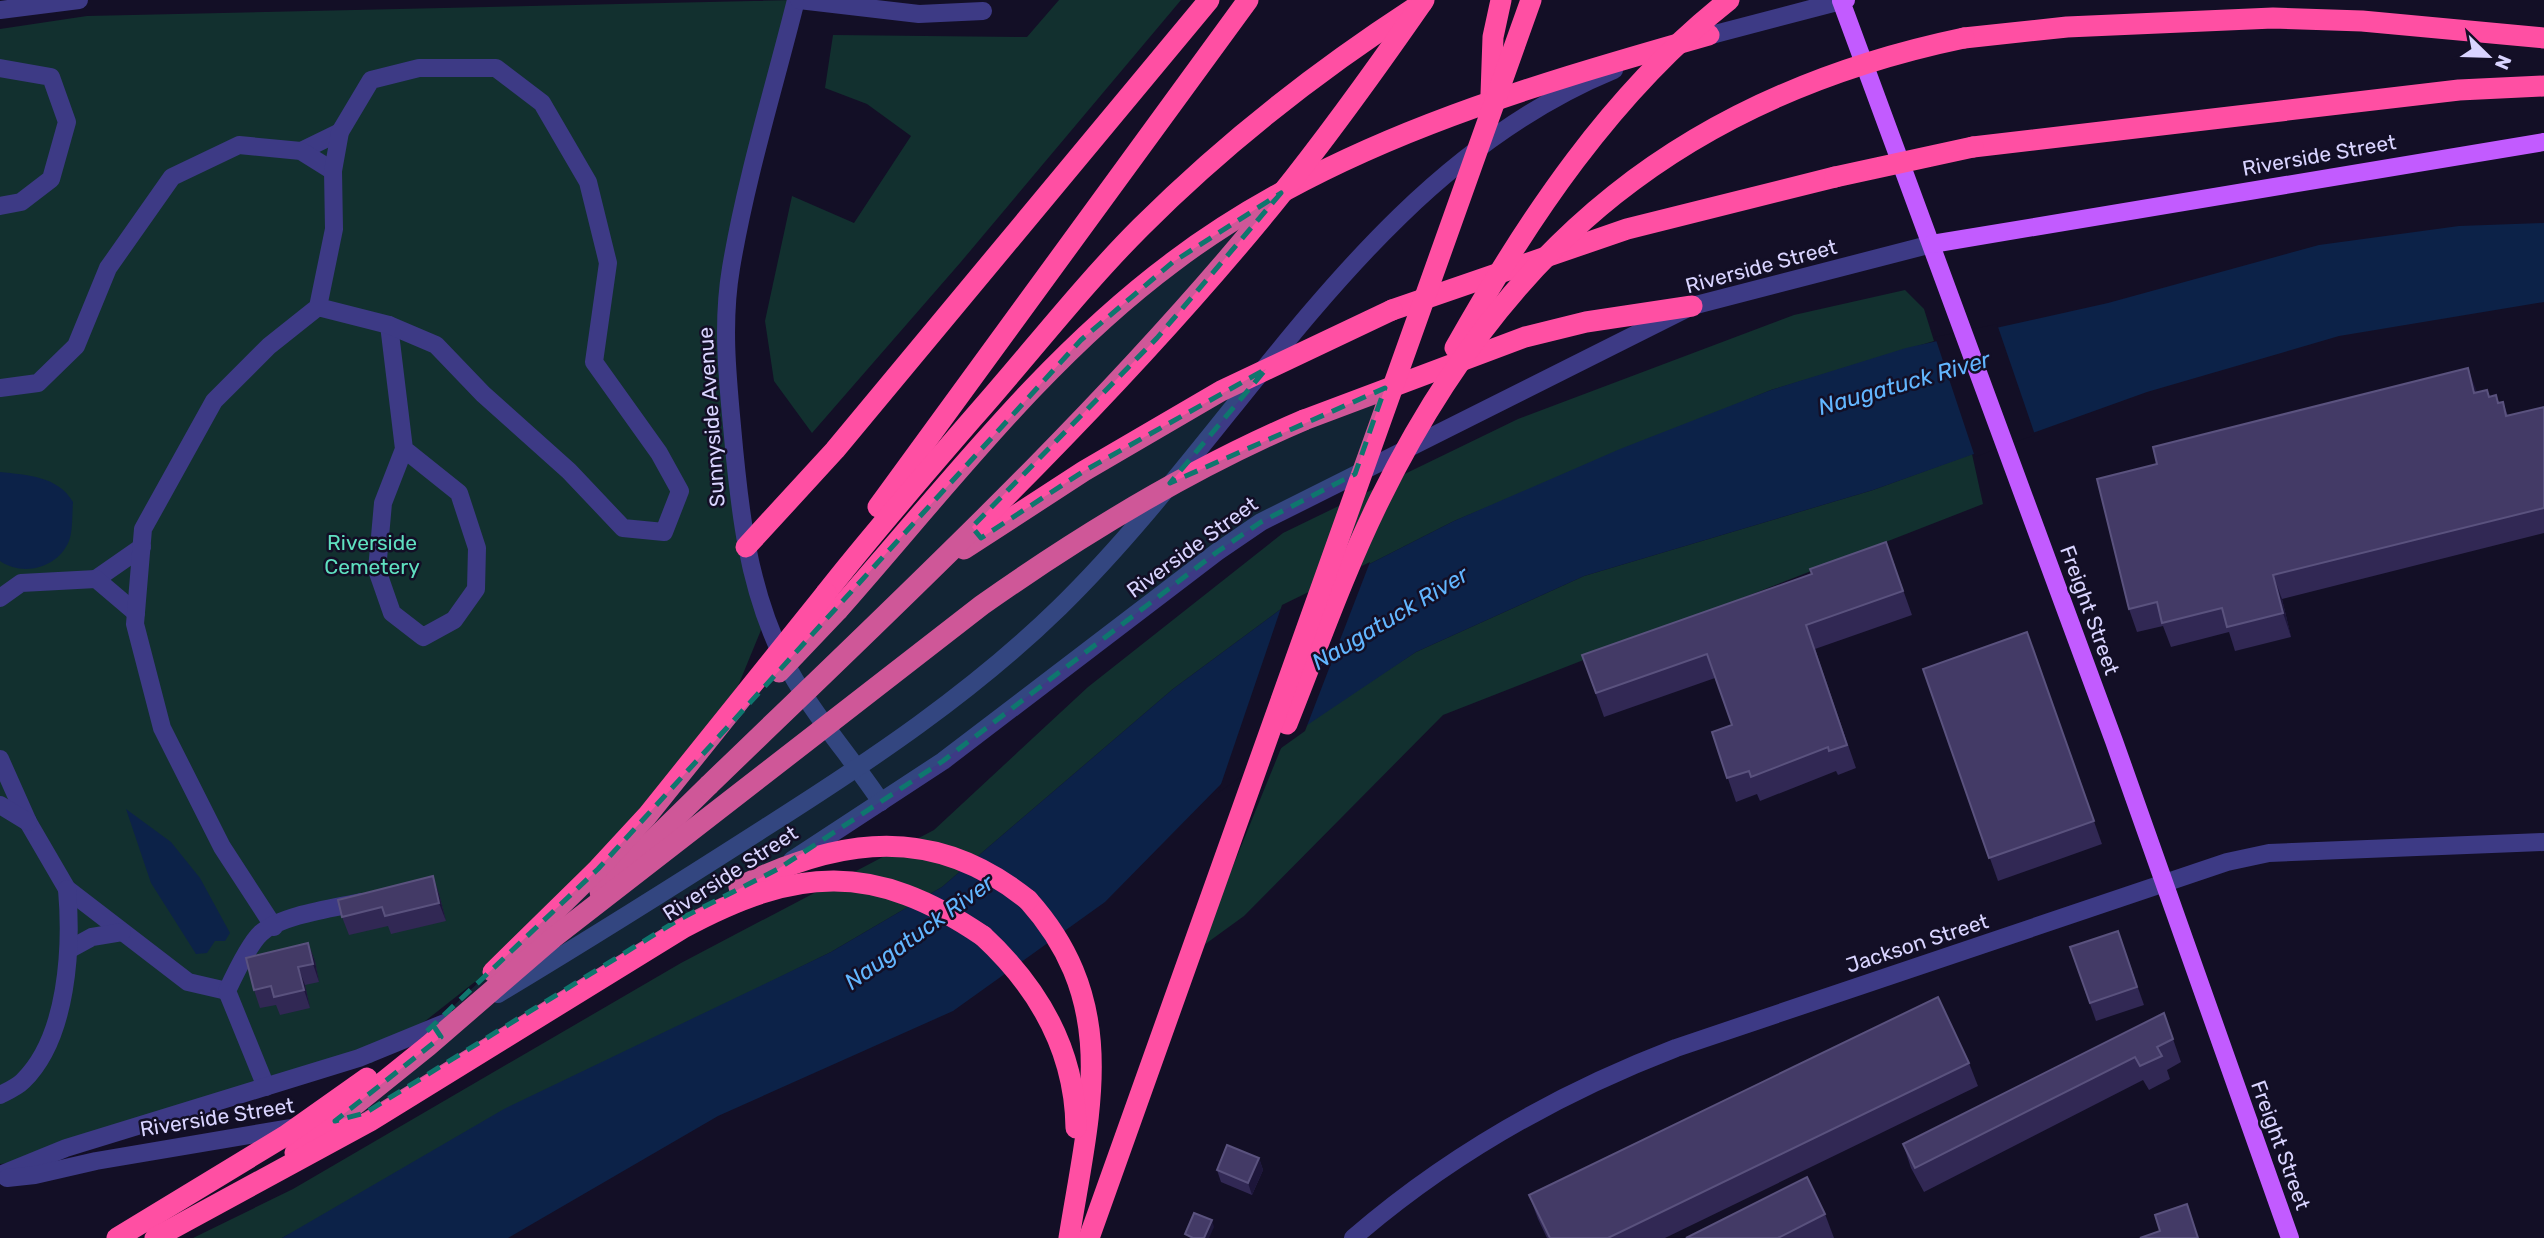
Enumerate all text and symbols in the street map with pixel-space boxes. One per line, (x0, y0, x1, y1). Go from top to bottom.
north arrow (2453, 21, 2523, 91)
text: N (2490, 52, 2516, 73)
street label: Riverside Street (2240, 129, 2398, 181)
street label: Riverside Street (1683, 234, 1839, 298)
street label: Sunnyside Avenue (692, 326, 730, 508)
water label: Naugatuck River (1815, 345, 1994, 421)
street label: Riverside Street (1122, 491, 1262, 603)
park label: Riverside Cemetery (324, 530, 420, 579)
street label: Freight Street (2055, 542, 2125, 678)
water label: Naugatuck River (1307, 560, 1474, 676)
street label: Riverside Street (658, 820, 802, 926)
water label: Naugatuck River (839, 868, 1000, 996)
street label: Jackson Street (1843, 908, 1991, 978)
street label: Freight Street (2246, 1077, 2316, 1213)
street label: Riverside Street (138, 1092, 296, 1142)

